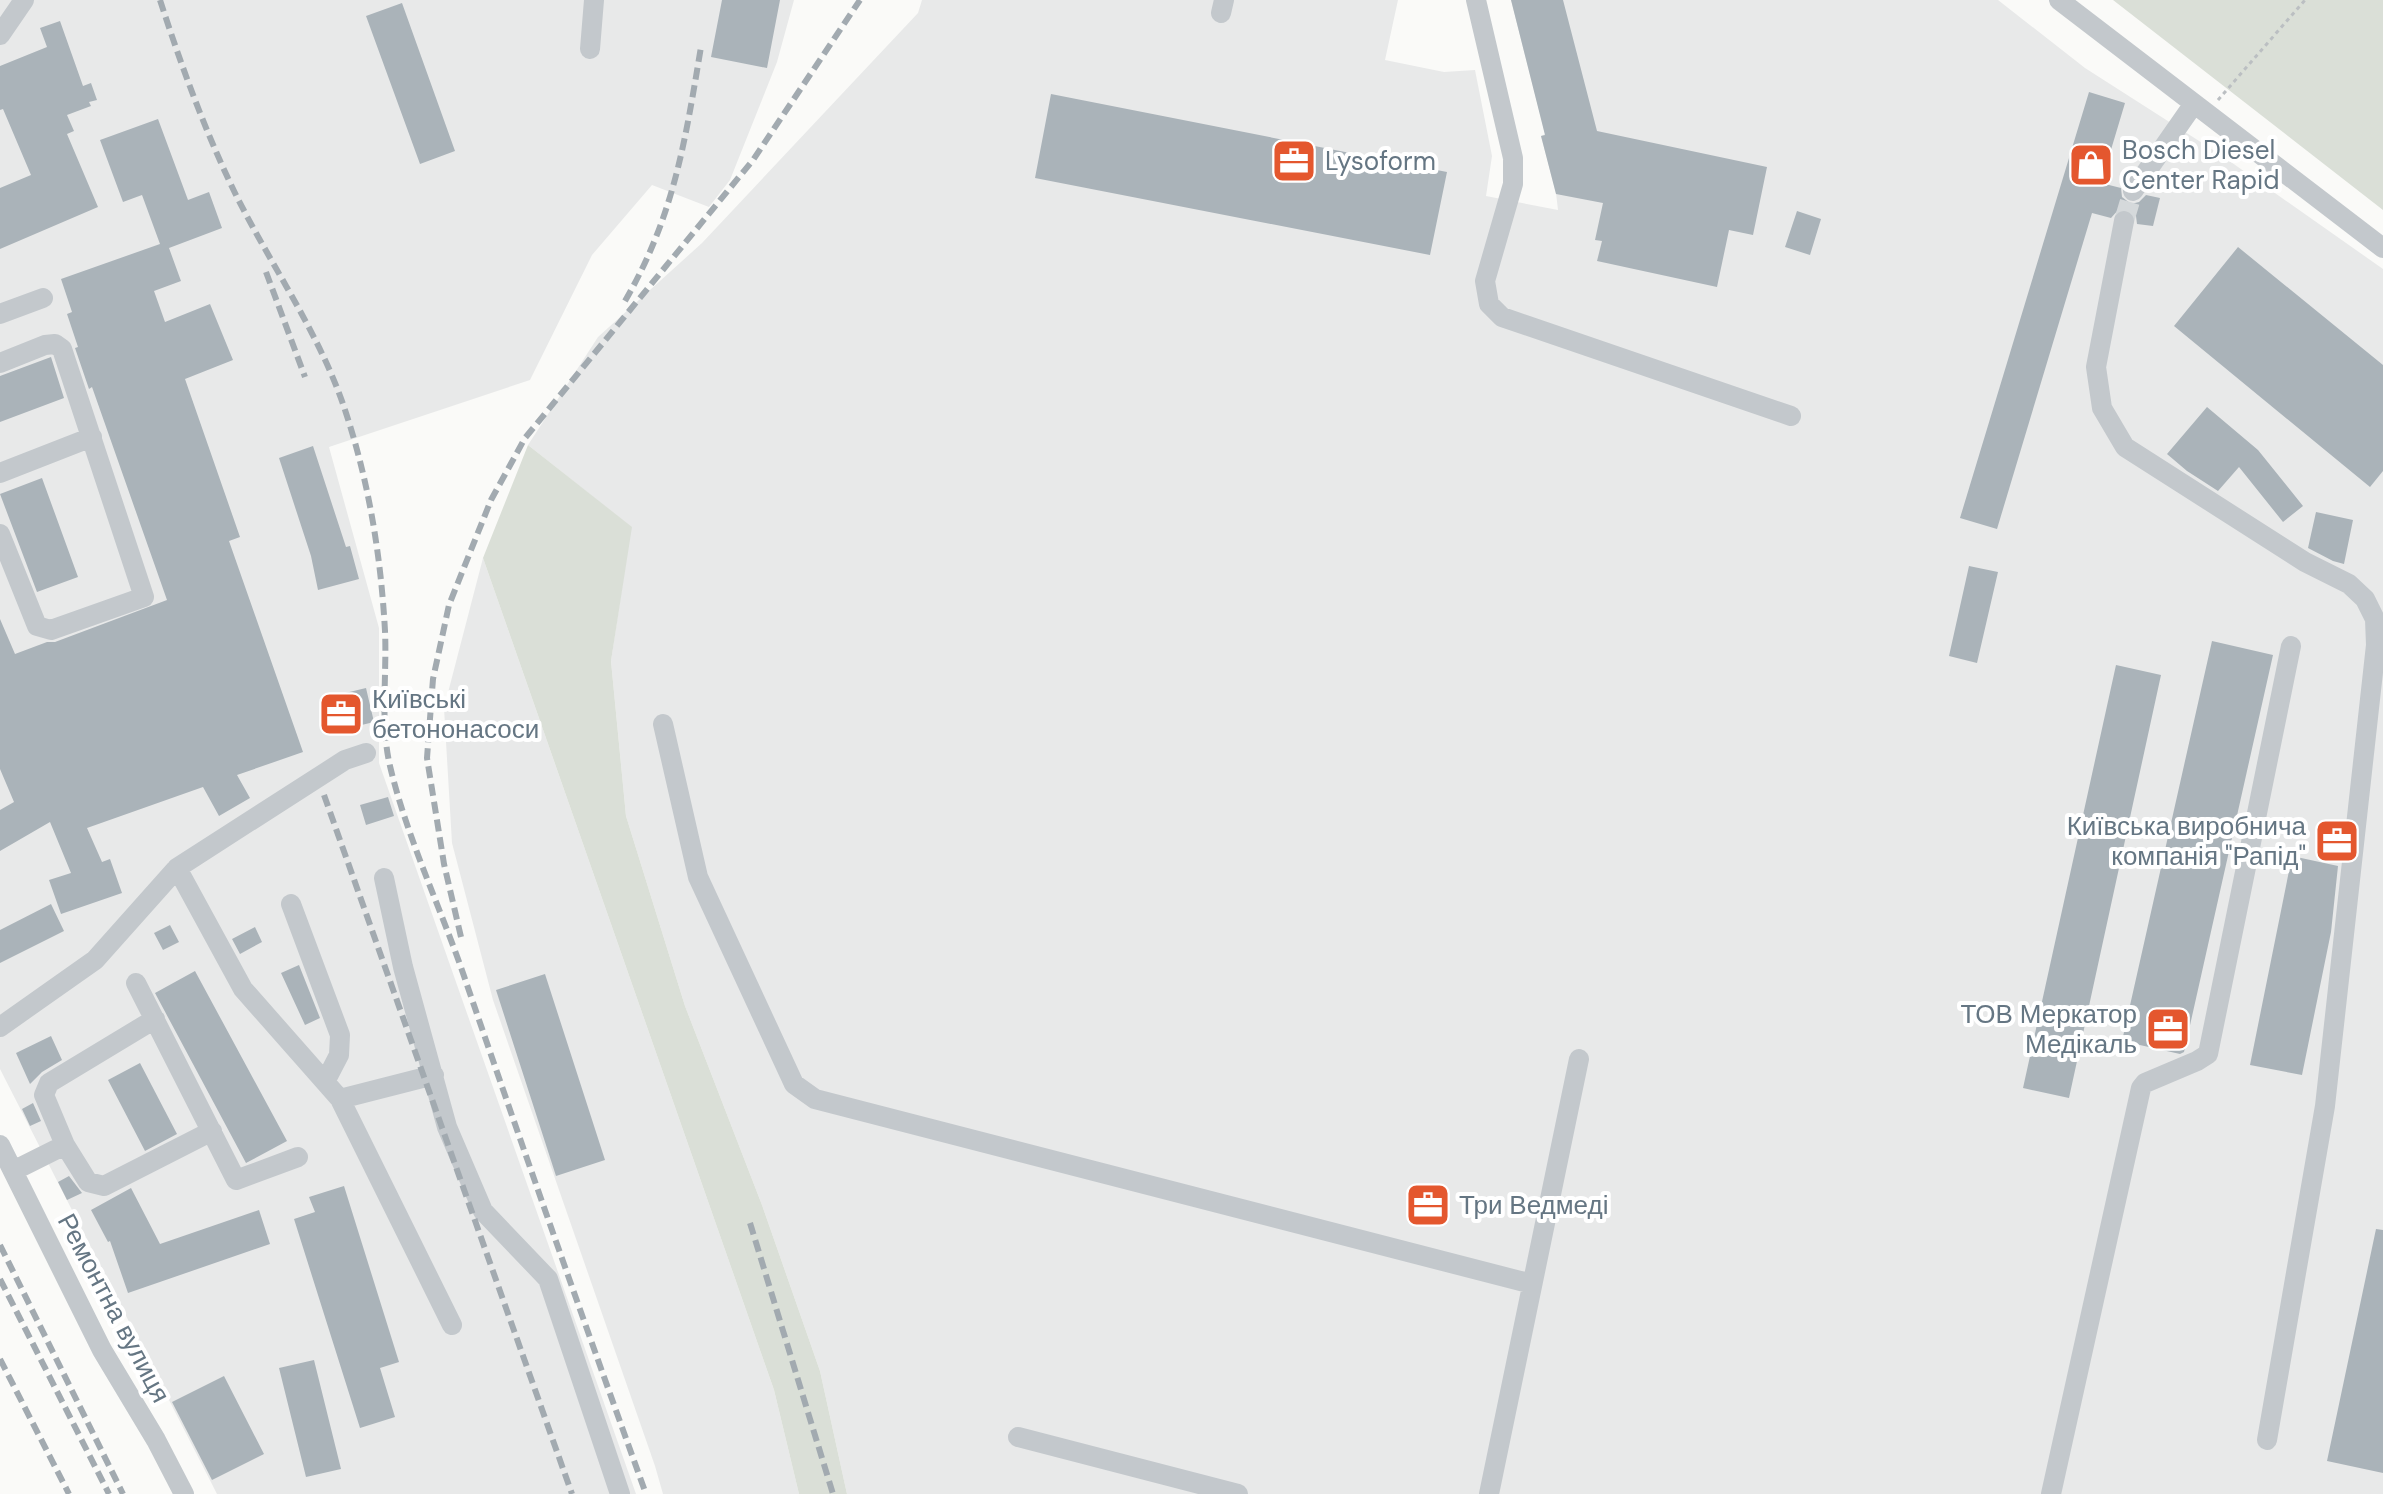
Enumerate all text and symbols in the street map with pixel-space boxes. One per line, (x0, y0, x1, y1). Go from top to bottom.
place label: Bosch Diesel Center Rapid (2122, 133, 2280, 197)
office icon: Lysoform (1270, 137, 1318, 185)
shop icon: Bosch Diesel Center Rapid (2067, 141, 2115, 189)
place label: Lysoform (1325, 144, 1436, 178)
place label: Київські бетононасоси (372, 682, 539, 746)
office icon: Київські бетононасоси (317, 690, 365, 738)
place label: Київська виробнича компанія "Рапід" (2067, 809, 2307, 873)
office icon: Київська виробнича компанія "Рапід" (2313, 817, 2361, 865)
place label: ТОВ Меркатор Медікаль (1961, 997, 2137, 1061)
office icon: ТОВ Меркатор Медікаль (2144, 1005, 2192, 1053)
office icon: Три Ведмеді (1404, 1181, 1452, 1229)
place label: Три Ведмеді (1459, 1188, 1608, 1222)
street label: Ремонтна вулиця (50, 1208, 178, 1408)

